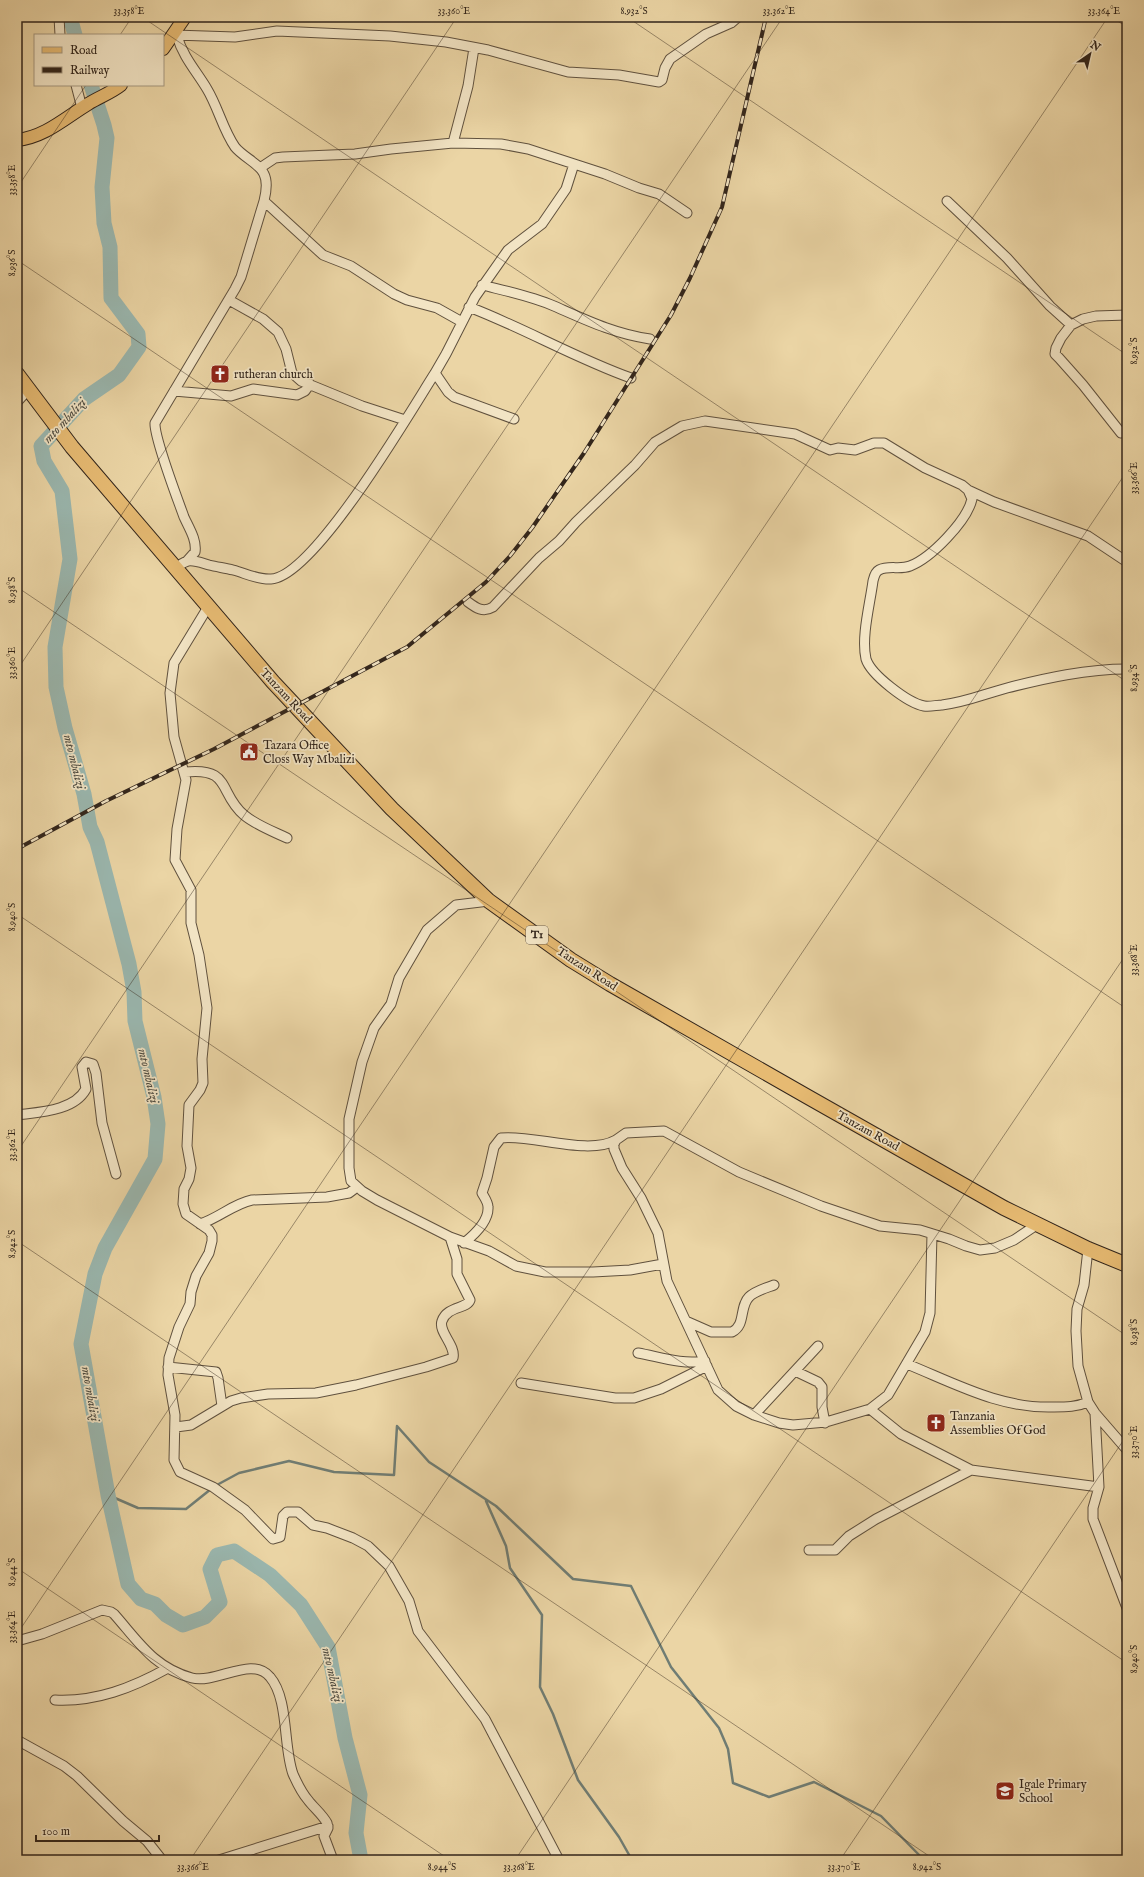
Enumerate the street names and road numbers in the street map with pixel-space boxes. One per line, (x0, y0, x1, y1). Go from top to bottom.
street label: Tanzam Road (257, 666, 315, 727)
road number: T1 (526, 926, 548, 944)
street label: Tanzam Road (554, 944, 621, 994)
street label: Tanzam Road (834, 1108, 902, 1155)

